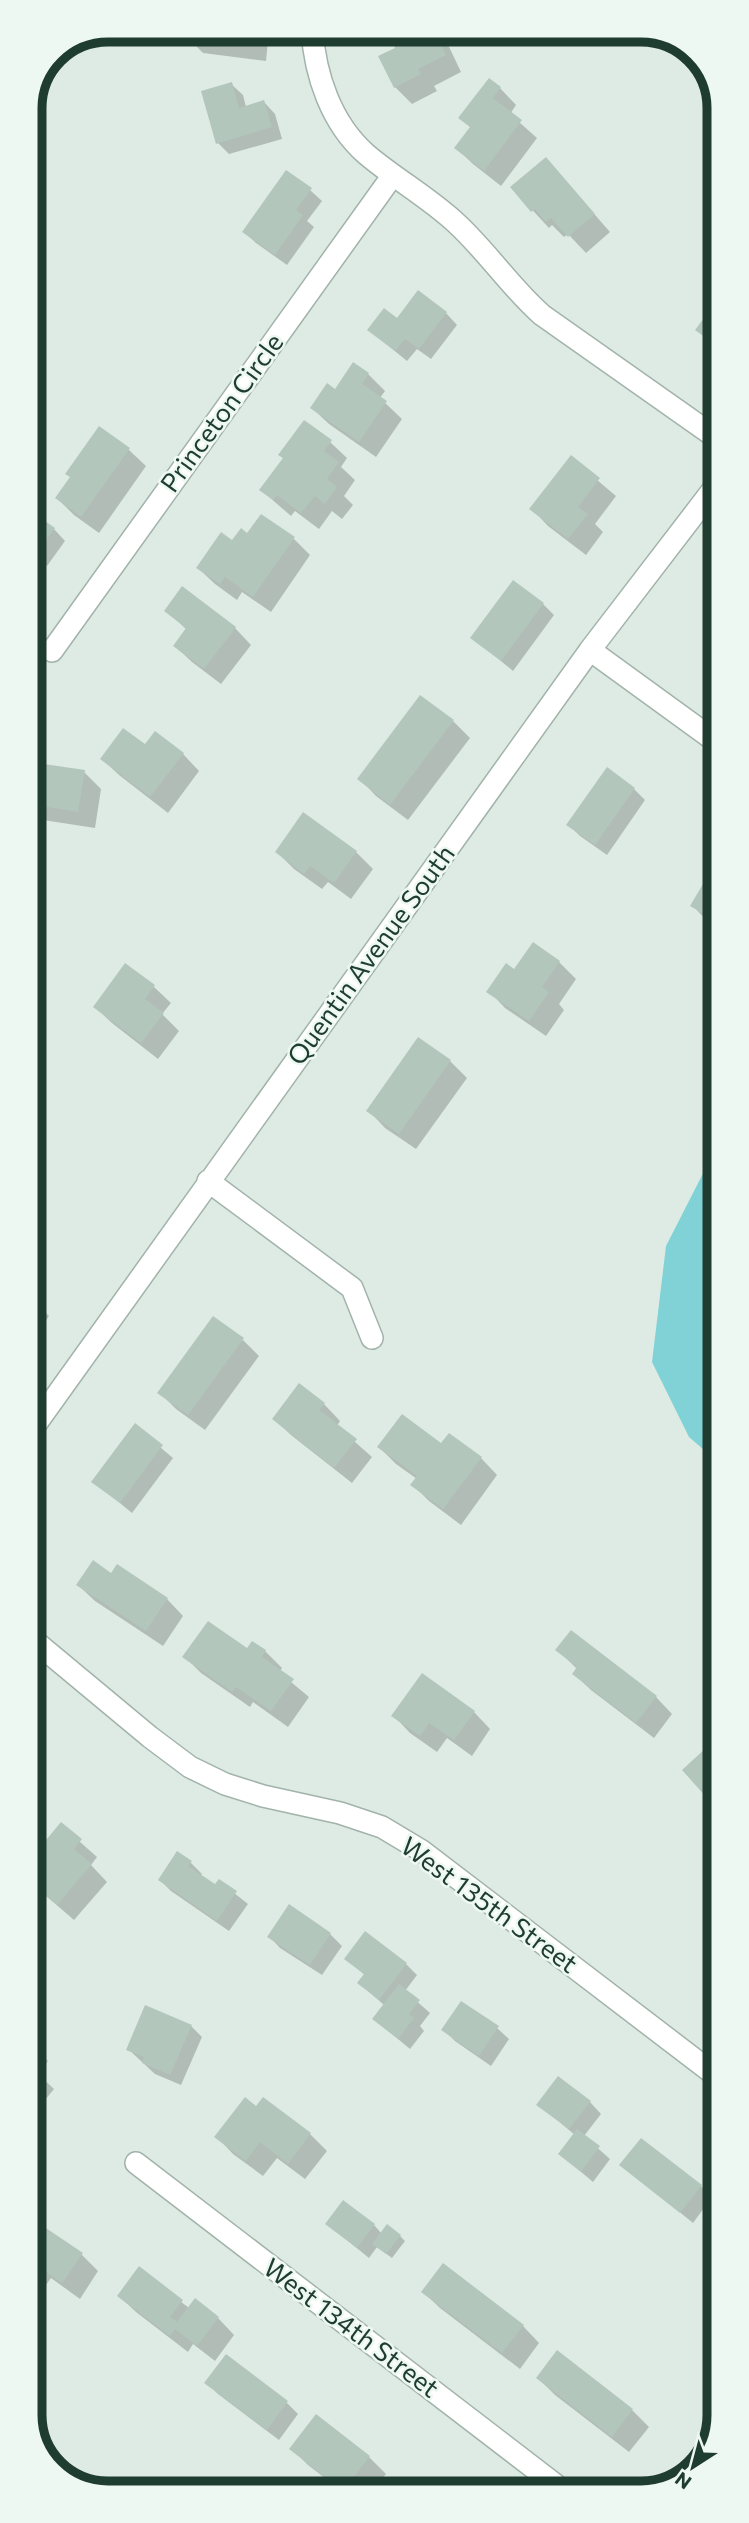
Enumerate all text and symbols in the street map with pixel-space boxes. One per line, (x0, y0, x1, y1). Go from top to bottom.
street label: Princeton Circle (153, 327, 289, 497)
street label: Quentin Avenue South (280, 838, 460, 1070)
street label: West 135th Street (396, 1829, 584, 1978)
street label: West 134th Street (258, 2251, 446, 2403)
north arrow (658, 2432, 728, 2502)
text: N (670, 2468, 695, 2495)

